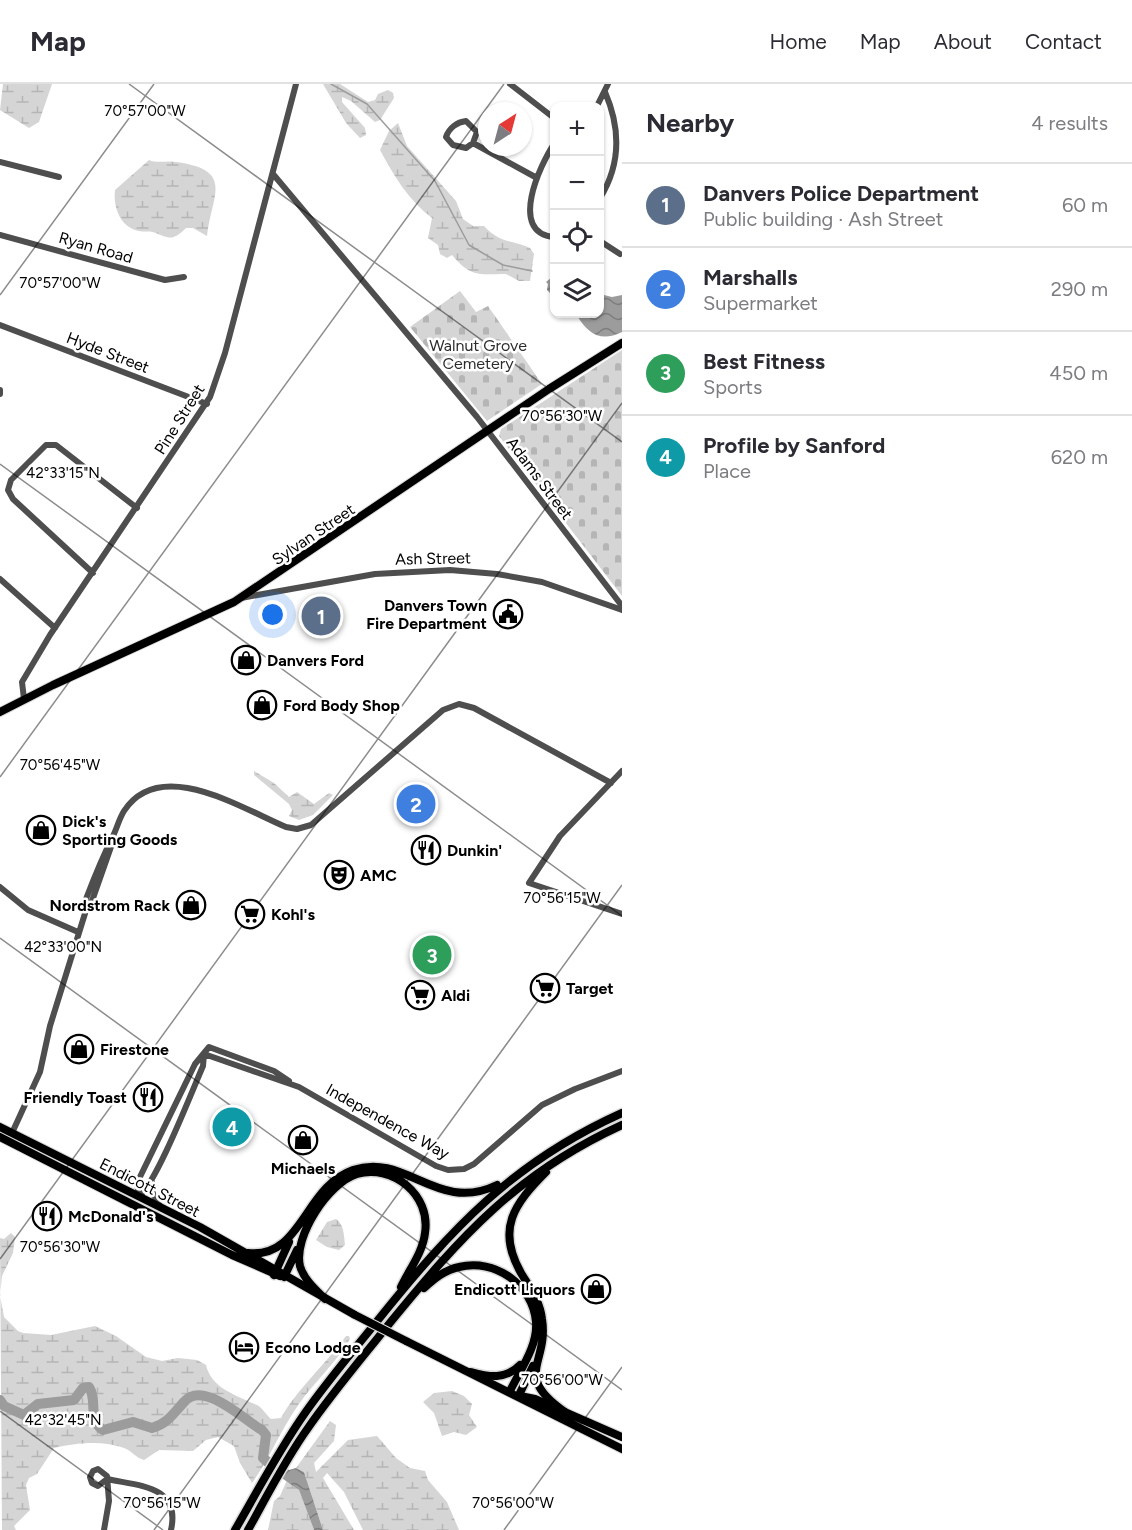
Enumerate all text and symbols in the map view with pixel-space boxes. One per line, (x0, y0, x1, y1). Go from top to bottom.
text: Map (30, 24, 86, 58)
text: Home (770, 29, 827, 54)
text: Map (860, 29, 901, 54)
text: About (934, 29, 992, 54)
text: Contact (1025, 29, 1102, 54)
text: 70°57'00"W (104, 102, 186, 120)
north arrow (478, 102, 532, 156)
map controls (550, 102, 604, 318)
button: + (550, 102, 604, 156)
text: Nearby (646, 107, 734, 139)
text: 4 results (1031, 111, 1108, 135)
button: − (550, 156, 604, 210)
text: Danvers Police Department (703, 180, 979, 207)
text: 1 (661, 193, 670, 217)
text: 60 m (1062, 193, 1108, 217)
text: Public building · Ash Street (703, 207, 943, 231)
button: locate (550, 210, 604, 264)
street label: Ryan Road (57, 228, 135, 267)
button: layers (550, 264, 604, 318)
text: Marshalls (703, 264, 798, 291)
text: 70°57'00"W (19, 274, 101, 292)
text: 2 (660, 277, 671, 301)
text: 290 m (1051, 277, 1108, 301)
text: Supermarket (703, 291, 818, 315)
street label: Hyde Street (64, 328, 152, 377)
park label: Walnut Grove Cemetery (429, 336, 527, 373)
text: Best Fitness (703, 348, 825, 375)
text: 3 (660, 361, 671, 385)
text: 450 m (1049, 361, 1108, 385)
text: Sports (703, 375, 762, 399)
street label: Pine Street (150, 381, 209, 458)
text: 70°56'30"W (522, 407, 603, 425)
text: Profile by Sanford (703, 432, 885, 459)
street label: Adams Street (502, 433, 577, 523)
text: 4 (659, 445, 672, 469)
text: 620 m (1051, 445, 1108, 469)
text: Place (703, 459, 751, 483)
text: 42°33'15"N (26, 464, 100, 482)
street label: Sylvan Street (268, 500, 358, 569)
street label: Ash Street (395, 548, 471, 569)
pin: 1 (302, 594, 340, 638)
place label: Danvers Town Fire Department (366, 596, 487, 633)
public building icon: Danvers Town Fire Department (492, 598, 524, 630)
your location (258, 600, 287, 629)
shop icon: Danvers Ford (230, 644, 262, 676)
place label: Danvers Ford (267, 651, 364, 670)
shop icon: Ford Body Shop (246, 689, 278, 721)
place label: Ford Body Shop (283, 696, 400, 715)
text: 70°56'45"W (20, 756, 101, 774)
pin: 2 (396, 782, 436, 826)
place label: Dick's Sporting Goods (62, 812, 178, 849)
shop icon: Dick's Sporting Goods (25, 814, 57, 846)
restaurant icon: Dunkin' (410, 834, 442, 866)
place label: Dunkin' (447, 841, 502, 860)
theatre icon: AMC (323, 859, 355, 891)
place label: AMC (360, 866, 397, 885)
shop icon: Nordstrom Rack (175, 889, 207, 921)
text: 70°56'15"W (523, 889, 601, 907)
place label: Nordstrom Rack (50, 896, 170, 915)
supermarket icon: Kohl's (234, 898, 266, 930)
place label: Kohl's (271, 905, 315, 924)
pin: 3 (412, 932, 452, 978)
text: 42°33'00"N (24, 938, 102, 956)
supermarket icon: Target (529, 972, 561, 1004)
supermarket icon: Aldi (404, 979, 436, 1011)
place label: Target (566, 979, 614, 998)
place label: Aldi (441, 986, 470, 1005)
shop icon: Firestone (63, 1033, 95, 1065)
place label: Firestone (100, 1040, 169, 1059)
street label: Independence Way (323, 1080, 453, 1163)
restaurant icon: Friendly Toast (132, 1081, 164, 1113)
place label: Friendly Toast (24, 1088, 127, 1107)
pin: 4 (212, 1104, 252, 1150)
shop icon: Michaels (287, 1124, 319, 1156)
street label: Endicott Street (96, 1154, 203, 1221)
place label: Michaels (271, 1159, 336, 1178)
restaurant icon: McDonald's (31, 1200, 63, 1232)
place label: McDonald's (68, 1207, 154, 1226)
text: 70°56'30"W (20, 1238, 101, 1256)
shop icon: Endicott Liquors (580, 1273, 612, 1305)
place label: Endicott Liquors (454, 1280, 576, 1299)
hotel icon: Econo Lodge (228, 1331, 260, 1363)
place label: Econo Lodge (265, 1338, 361, 1357)
text: 70°56'00"W (521, 1371, 603, 1389)
text: 42°32'45"N (24, 1411, 102, 1429)
text: 70°56'15"W (123, 1494, 201, 1512)
text: 70°56'00"W (472, 1494, 554, 1512)

